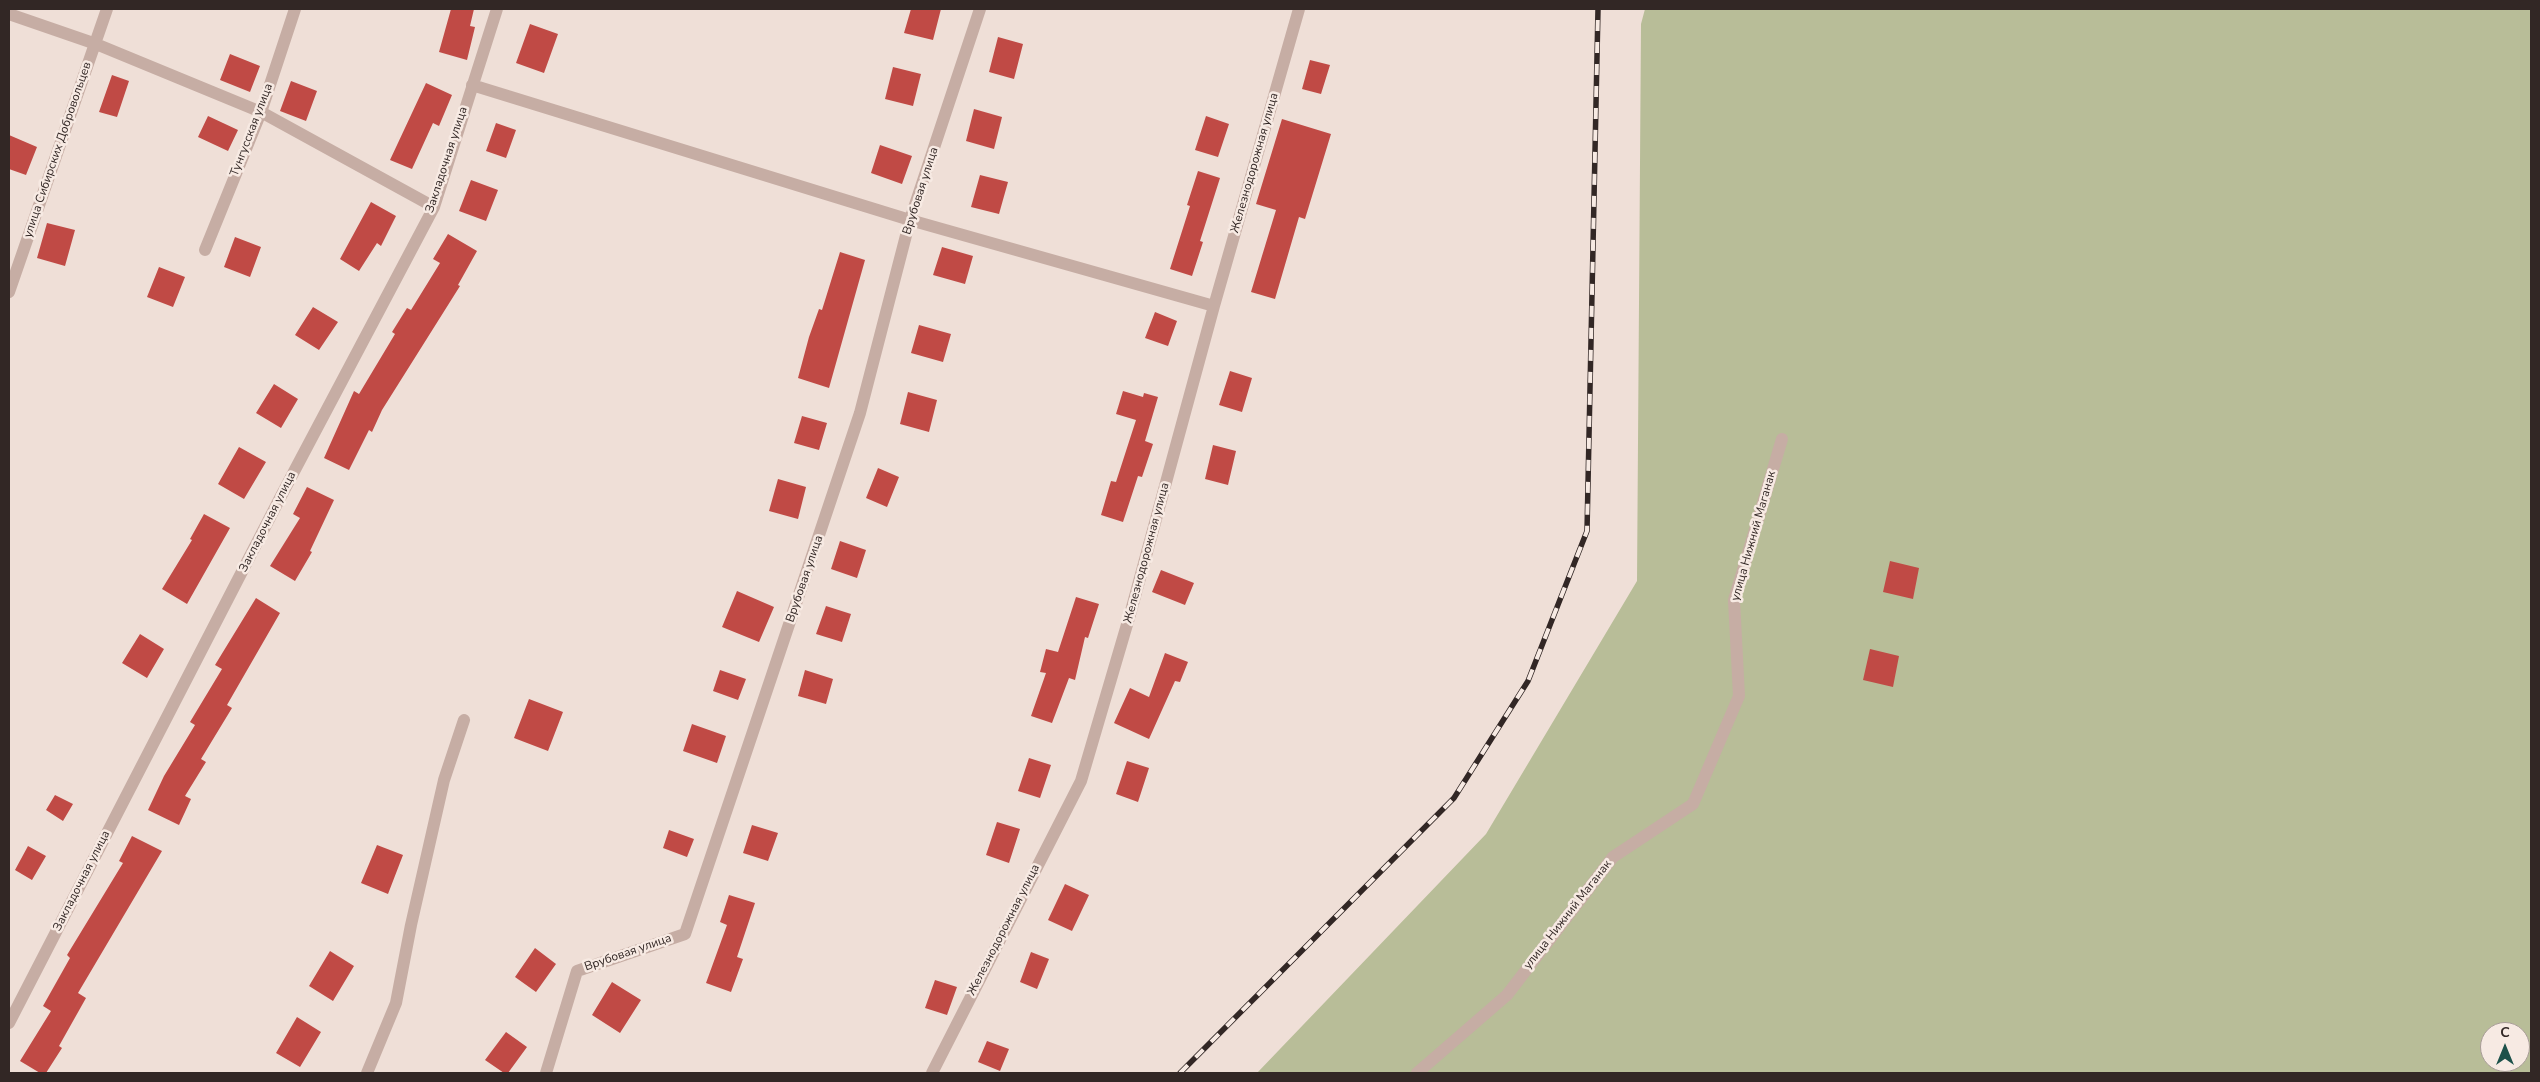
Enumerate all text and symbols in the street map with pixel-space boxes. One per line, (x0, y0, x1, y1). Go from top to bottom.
street label: улица Сибирских Добровольцев (21, 60, 95, 240)
street label: Тунгусская улица (228, 82, 276, 178)
street label: Железнодорожная улица (1228, 91, 1282, 235)
street label: Закладочная улица (423, 105, 471, 215)
street label: Врубовая улица (900, 145, 942, 237)
street label: Закладочная улица (236, 469, 300, 575)
street label: улица Нижний Маганак (1729, 469, 1779, 603)
street label: Железнодорожная улица (1121, 481, 1173, 625)
street label: Врубовая улица (783, 534, 827, 624)
street label: Закладочная улица (50, 828, 114, 934)
street label: улица Нижний Маганак (1521, 858, 1615, 972)
street label: Железнодорожная улица (965, 862, 1043, 998)
street label: Врубовая улица (583, 931, 673, 975)
north arrow (2480, 1022, 2530, 1072)
text: С (2500, 1023, 2510, 1042)

